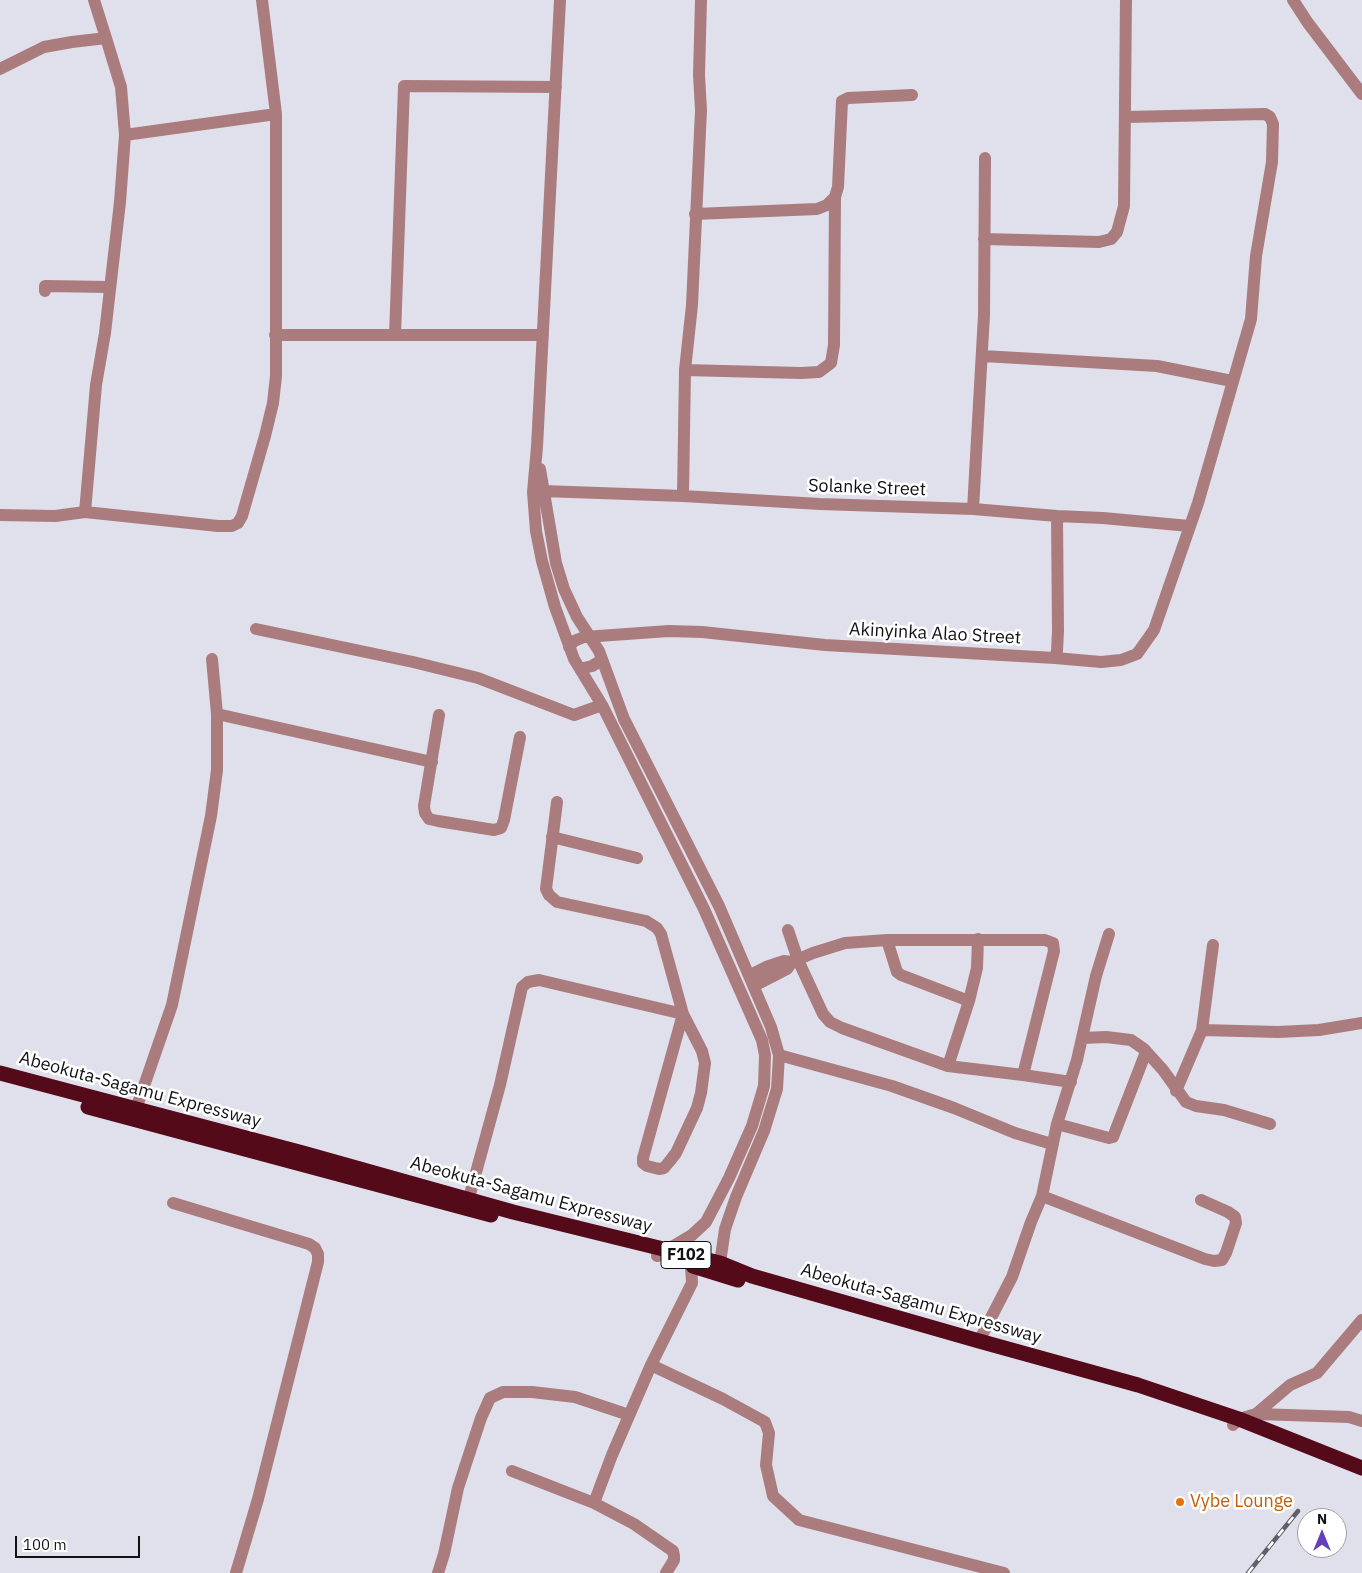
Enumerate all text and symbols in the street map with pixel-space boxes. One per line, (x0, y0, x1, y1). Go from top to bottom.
street label: Solanke Street (808, 475, 926, 501)
street label: Akinyinka Alao Street (848, 619, 1022, 649)
street label: Abeokuta-Sagamu Expressway (17, 1047, 263, 1133)
street label: Abeokuta-Sagamu Expressway (408, 1152, 654, 1238)
road number: F102 (661, 1242, 711, 1268)
street label: Abeokuta-Sagamu Expressway (798, 1259, 1044, 1349)
place label: Vybe Lounge (1190, 1491, 1293, 1513)
marker: Vybe Lounge (1174, 1496, 1186, 1508)
north arrow (1297, 1508, 1347, 1558)
text: N (1317, 1510, 1327, 1528)
scale bar (18, 1526, 142, 1558)
text: 100 m (23, 1535, 67, 1554)

